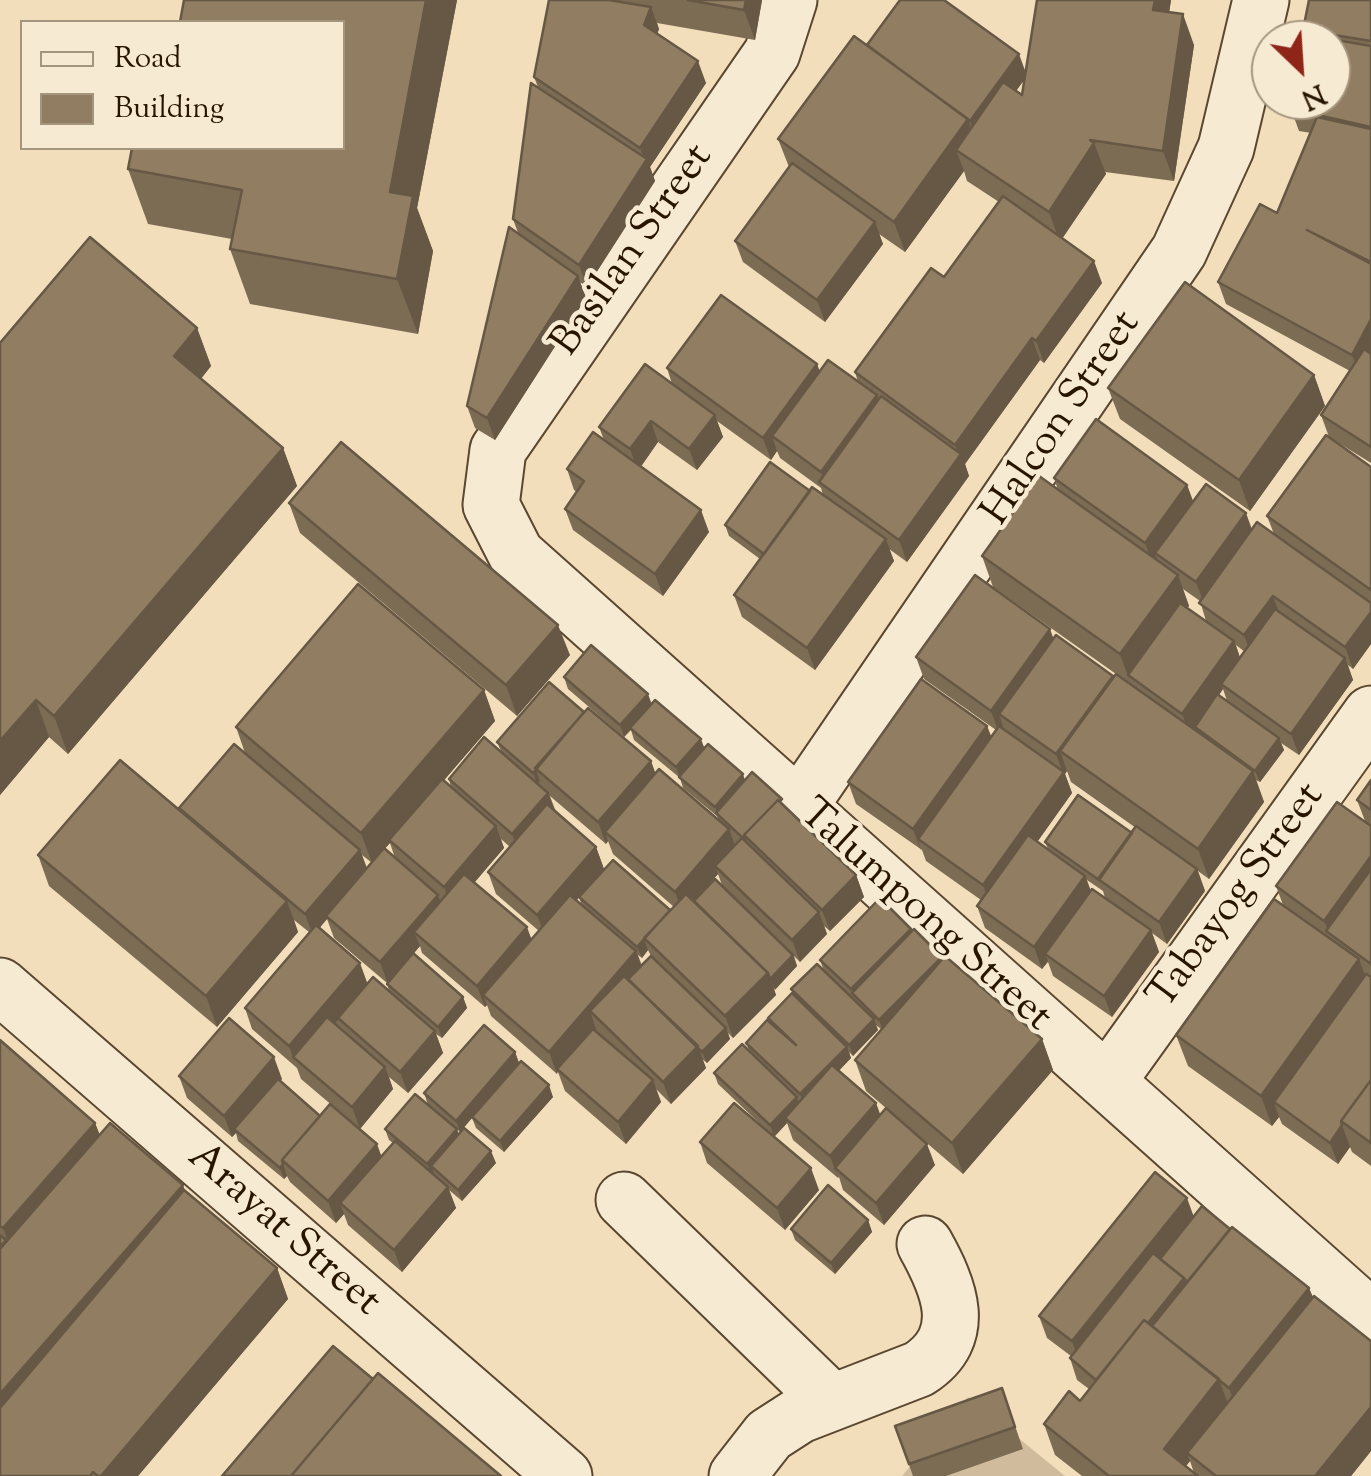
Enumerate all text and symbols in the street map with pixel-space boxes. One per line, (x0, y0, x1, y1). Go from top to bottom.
legend (20, 20, 345, 150)
north arrow (1251, 20, 1351, 120)
text: Road (114, 38, 181, 81)
text: N (1294, 73, 1331, 118)
text: Building (114, 88, 224, 131)
street label: Basilan Street (543, 136, 727, 368)
street label: Halcon Street (974, 303, 1154, 537)
street label: Tabayog Street (1140, 775, 1338, 1021)
street label: Talumpong Street (786, 791, 1060, 1045)
street label: Arayat Street (175, 1134, 389, 1330)

